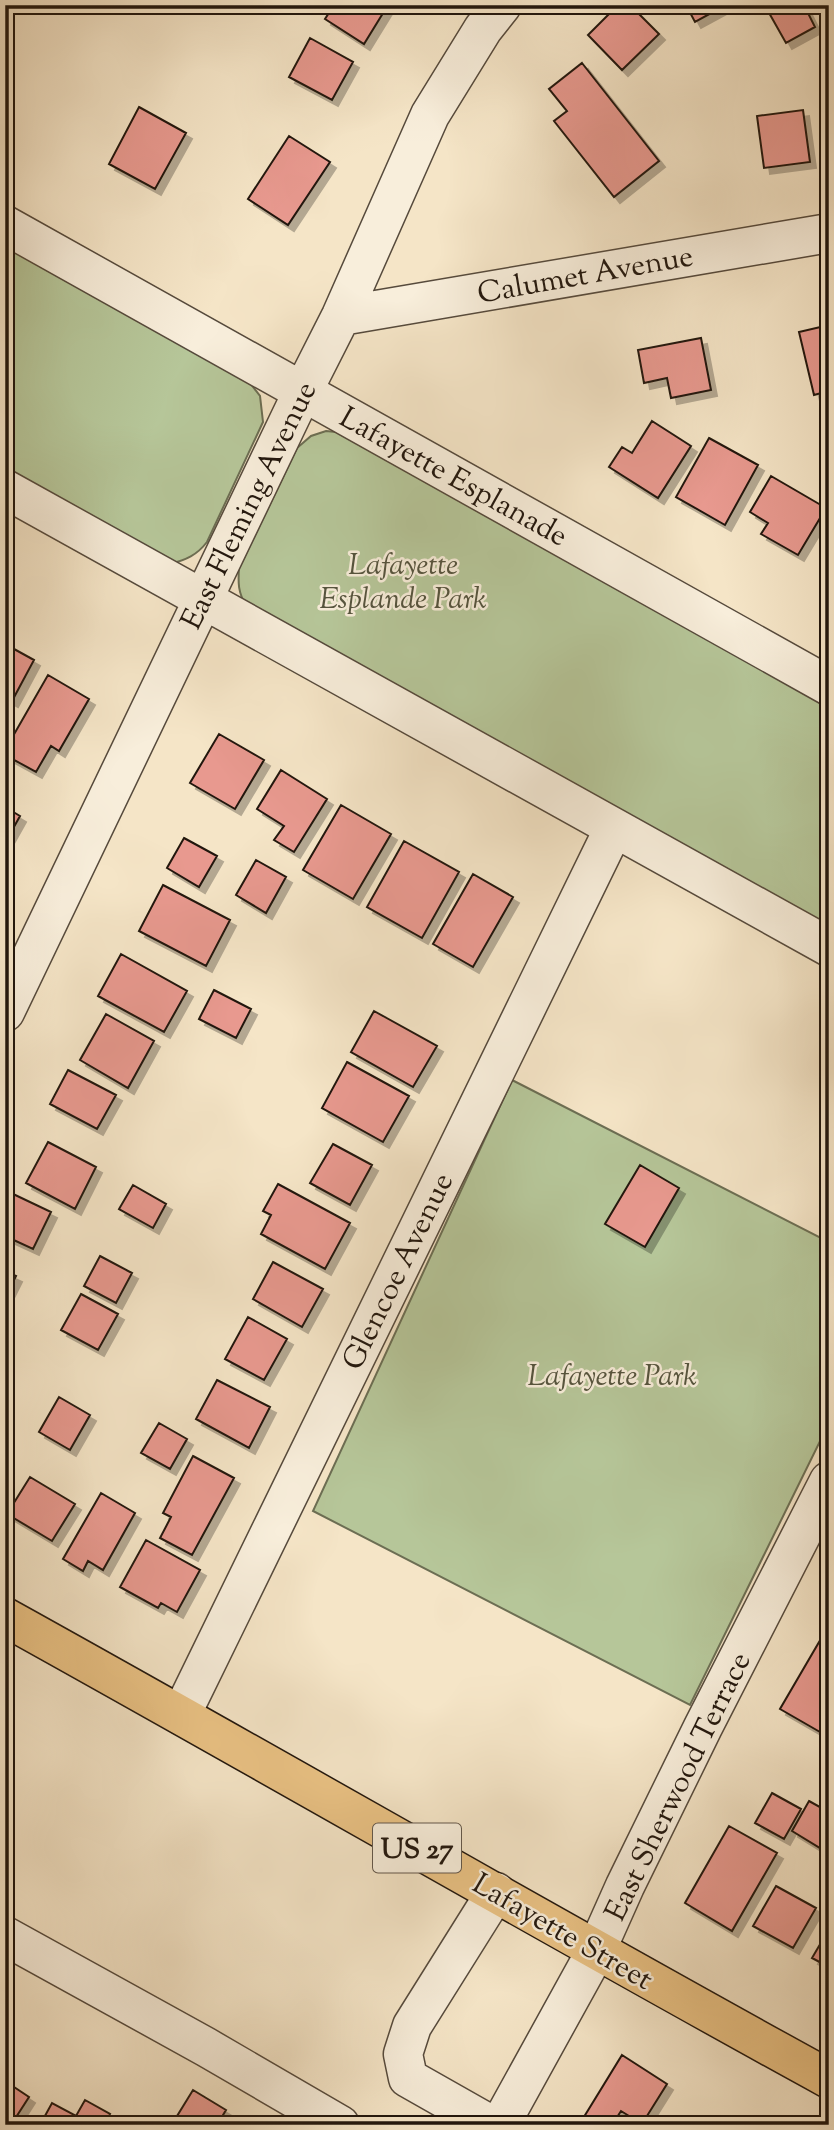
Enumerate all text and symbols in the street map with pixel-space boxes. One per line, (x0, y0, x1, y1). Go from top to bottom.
street label: Calumet Avenue (474, 236, 697, 317)
street label: East Fleming Avenue (172, 375, 329, 637)
street label: Lafayette Esplanade (331, 398, 575, 559)
park label: Lafayette Esplande Park (319, 545, 487, 622)
street label: Glencoe Avenue (333, 1166, 466, 1378)
park label: Lafayette Park (527, 1356, 697, 1399)
street label: East Sherwood Terrace (595, 1645, 763, 1929)
road number: US 27 (373, 1824, 461, 1872)
street label: Lafayette Street (463, 1864, 660, 2002)

